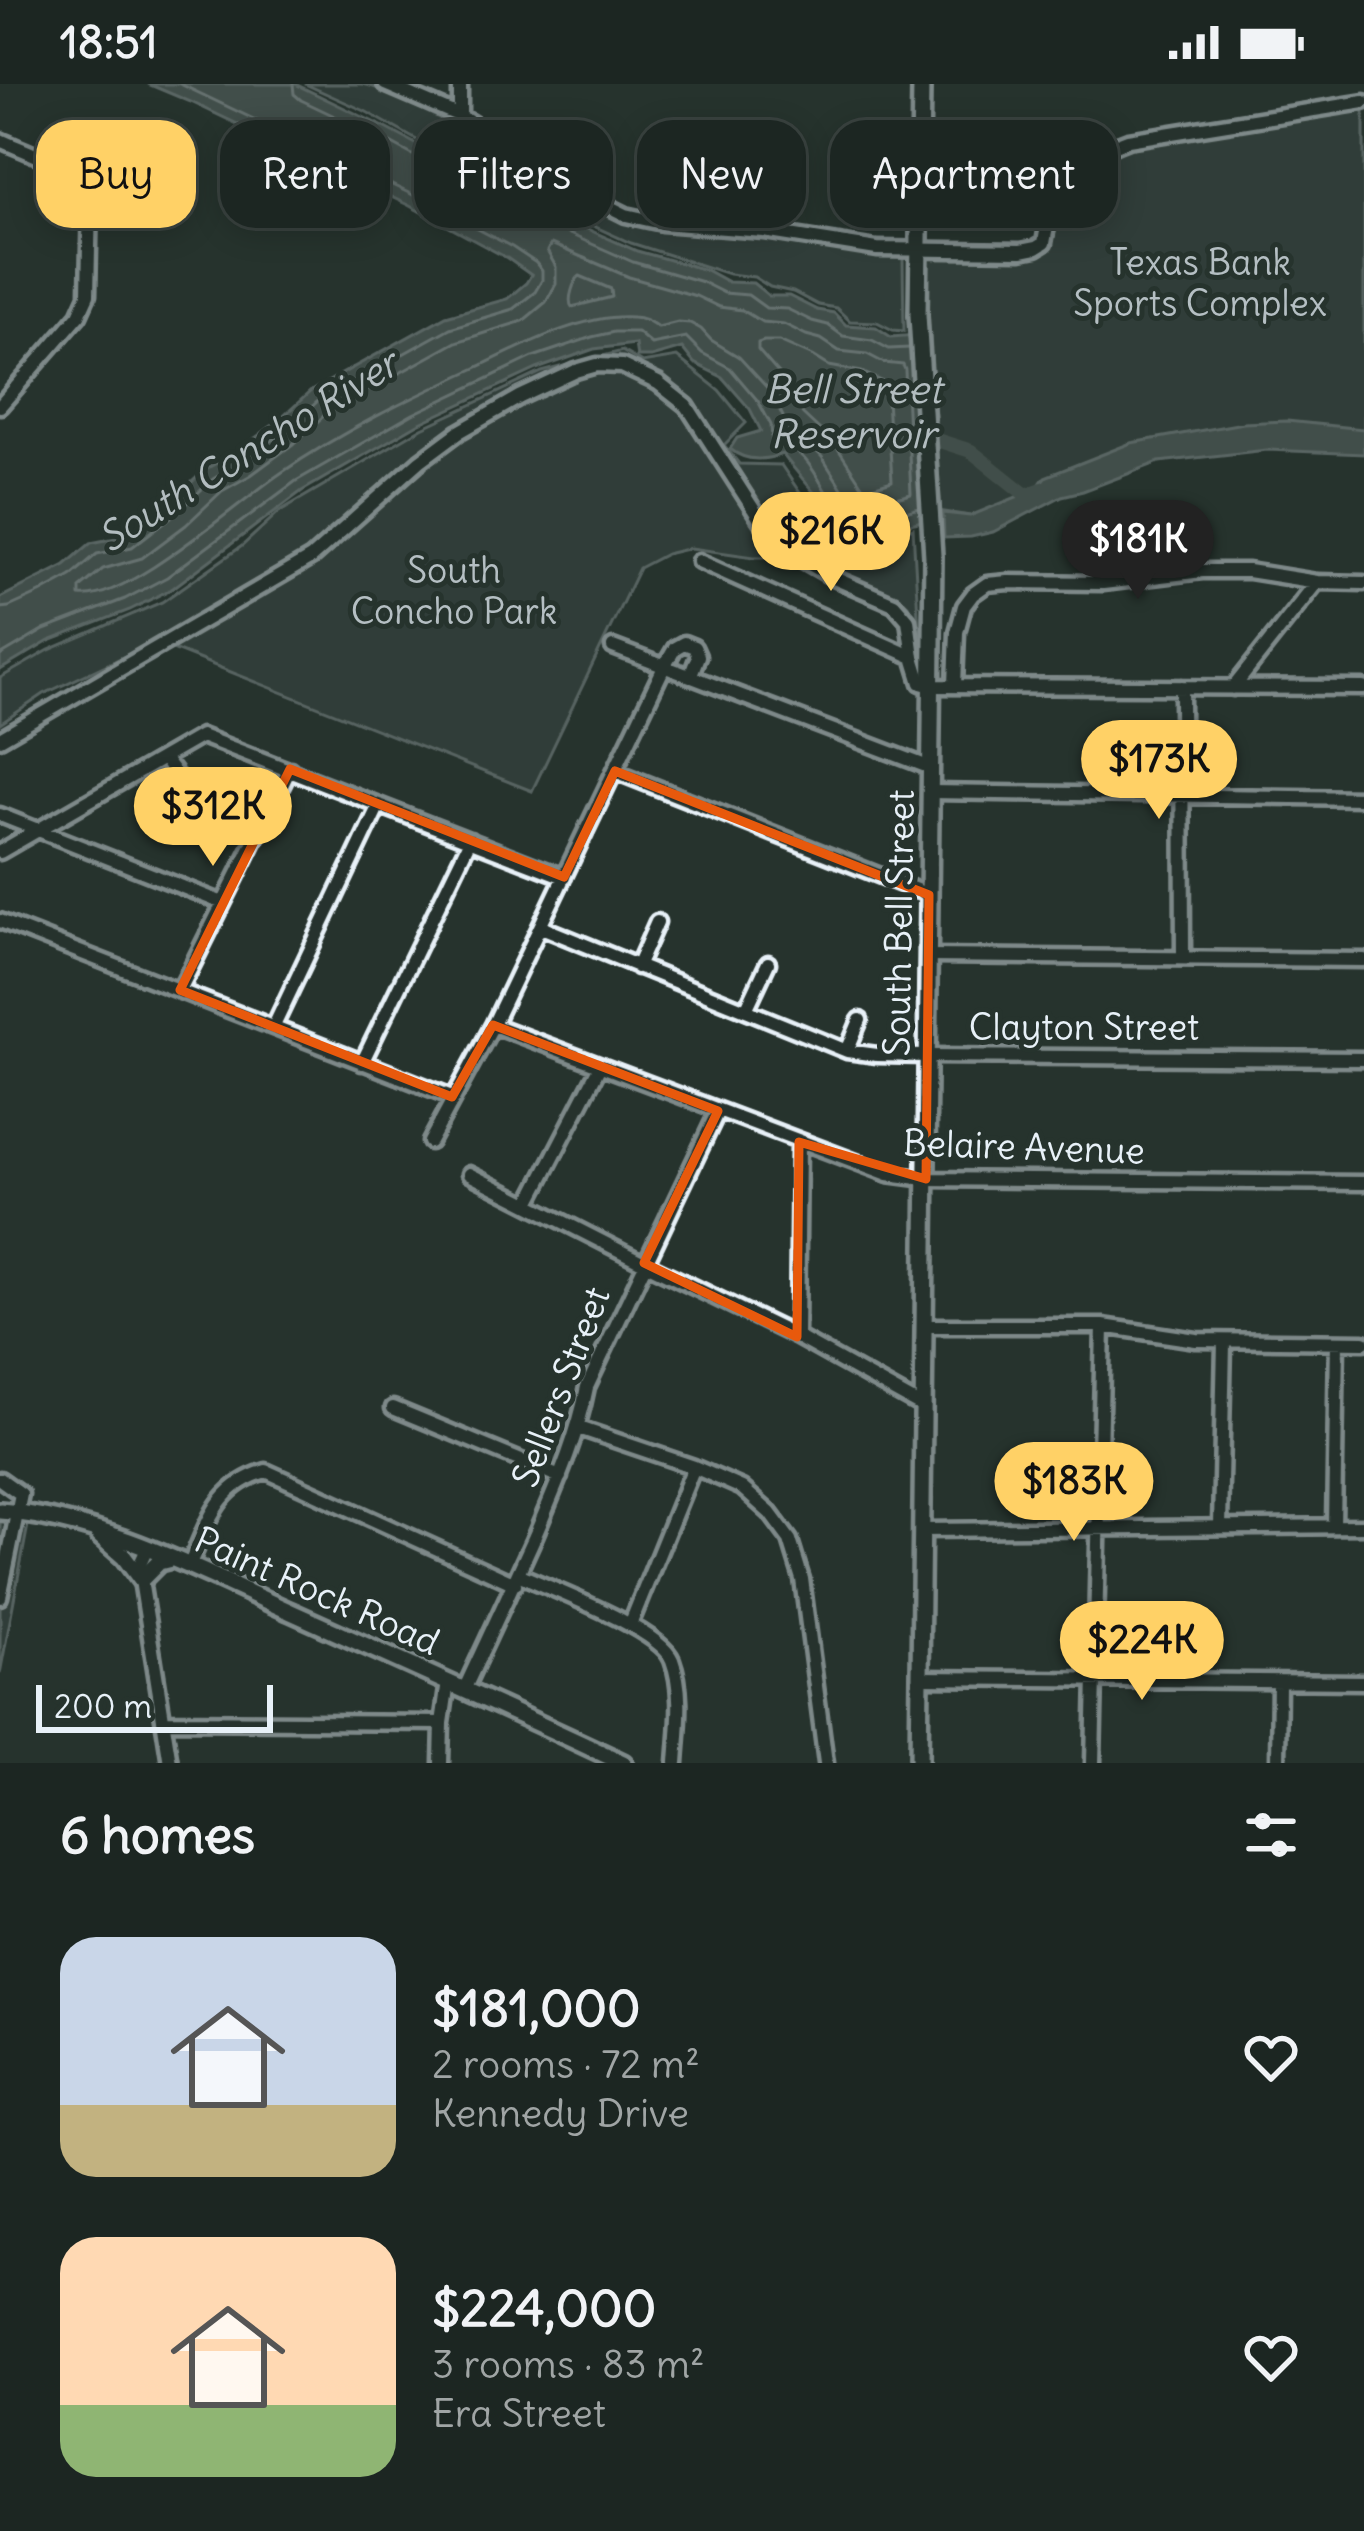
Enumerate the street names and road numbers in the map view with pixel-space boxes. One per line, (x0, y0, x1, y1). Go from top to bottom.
street label: South Bell Street (874, 789, 924, 1057)
street label: Clayton Street (969, 1005, 1199, 1050)
street label: Belaire Avenue (902, 1120, 1146, 1174)
street label: Sellers Street (502, 1281, 620, 1493)
street label: Paint Rock Road (188, 1517, 446, 1665)

